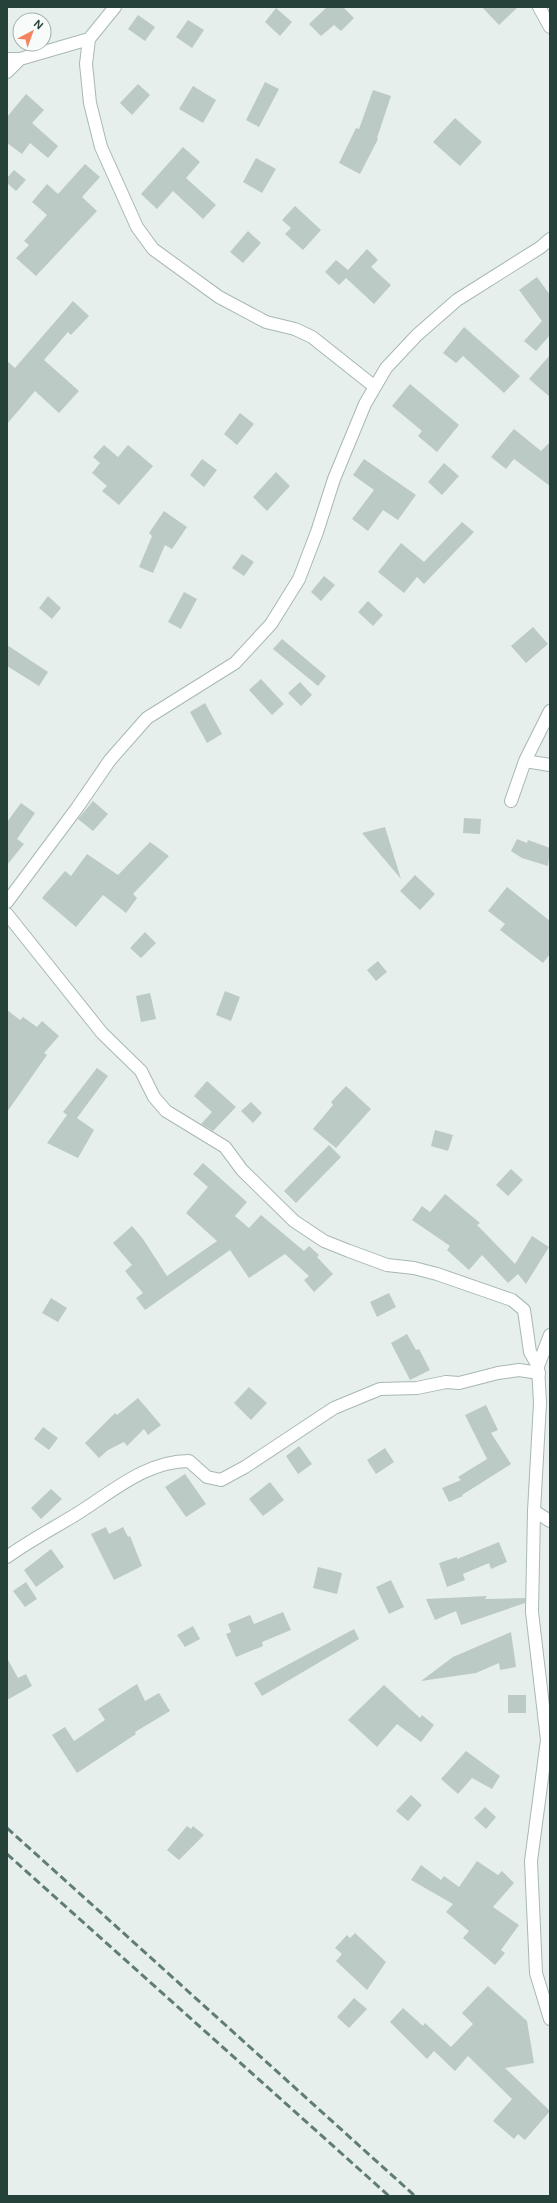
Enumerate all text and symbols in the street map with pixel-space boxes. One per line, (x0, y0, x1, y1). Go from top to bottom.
north arrow (12, 12, 52, 52)
text: N (31, 17, 46, 32)

